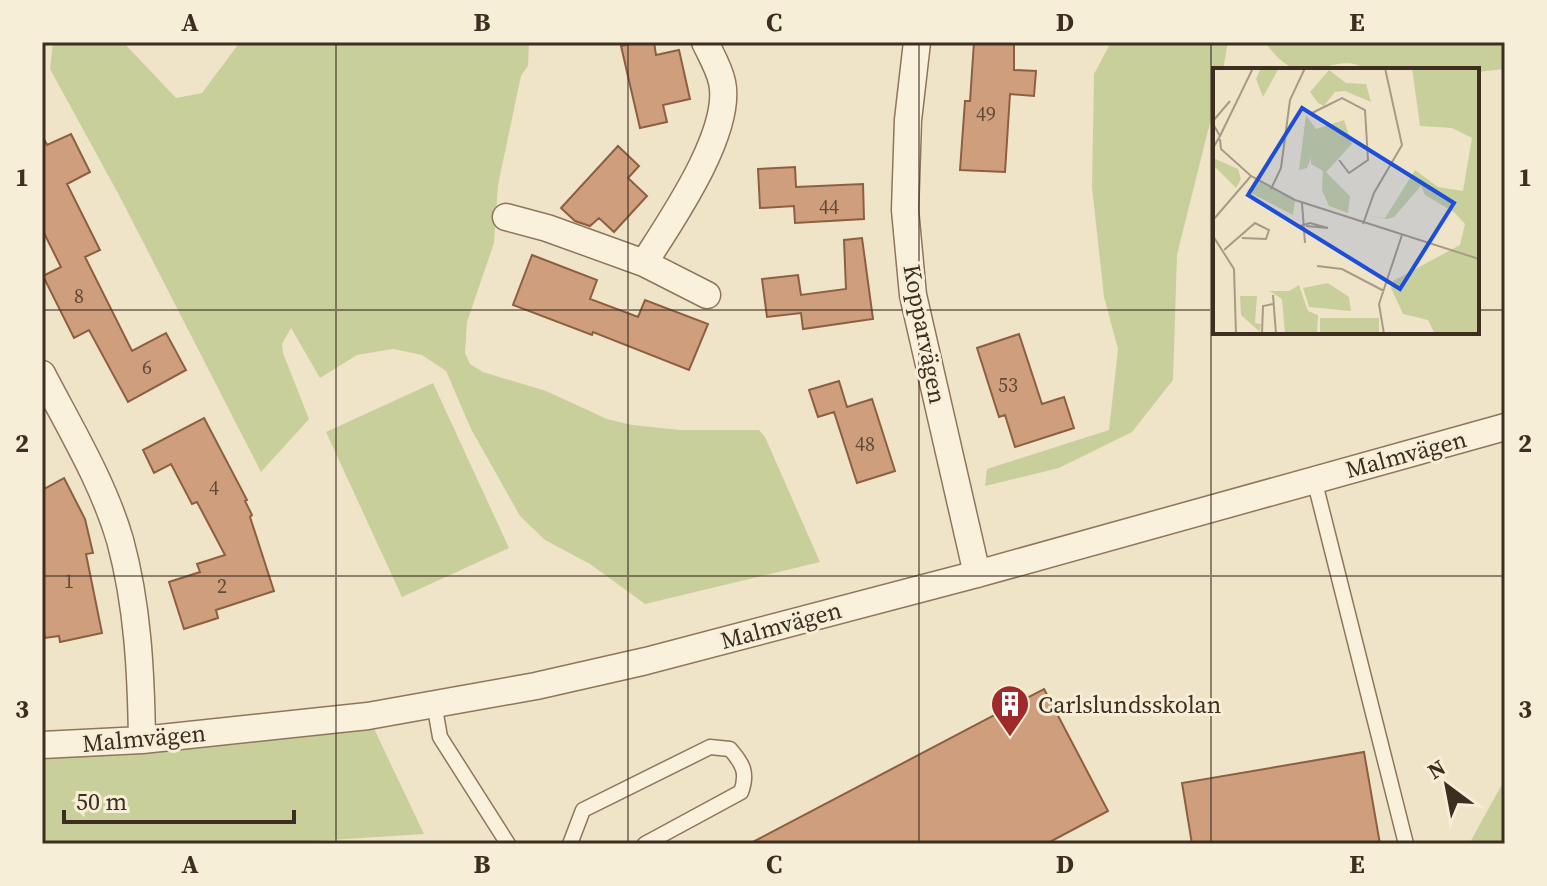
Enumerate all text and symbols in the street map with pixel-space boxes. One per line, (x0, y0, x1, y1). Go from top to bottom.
text: A (181, 4, 199, 40)
text: B (474, 4, 491, 40)
text: C (766, 4, 782, 40)
text: D (1056, 4, 1074, 40)
text: E (1349, 4, 1365, 40)
inset map (1213, 68, 1479, 334)
house number: 49 (976, 100, 996, 128)
text: 1 (15, 159, 29, 195)
text: 1 (1518, 159, 1532, 195)
house number: 44 (819, 193, 839, 221)
street label: Kopparvägen (895, 261, 955, 407)
house number: 8 (74, 282, 84, 310)
house number: 6 (142, 353, 152, 381)
house number: 53 (998, 371, 1018, 399)
street label: Malmvägen (1342, 422, 1470, 486)
text: 2 (15, 425, 29, 461)
text: 2 (1518, 425, 1532, 461)
house number: 48 (855, 430, 875, 458)
house number: 4 (209, 474, 219, 502)
house number: 1 (64, 567, 74, 595)
house number: 2 (217, 572, 227, 600)
street label: Malmvägen (717, 593, 845, 657)
building icon: Carlslundsskolan (989, 683, 1031, 738)
place label: Carlslundsskolan (1038, 688, 1221, 721)
text: 3 (15, 691, 29, 727)
text: 3 (1518, 691, 1532, 727)
street label: Malmvägen (81, 716, 207, 760)
north arrow (1407, 746, 1487, 826)
text: N (1422, 752, 1451, 786)
scale bar (64, 774, 294, 824)
text: 50 m (76, 785, 127, 818)
text: A (181, 846, 199, 882)
text: B (474, 846, 491, 882)
text: C (766, 846, 782, 882)
text: D (1056, 846, 1074, 882)
text: E (1349, 846, 1365, 882)

